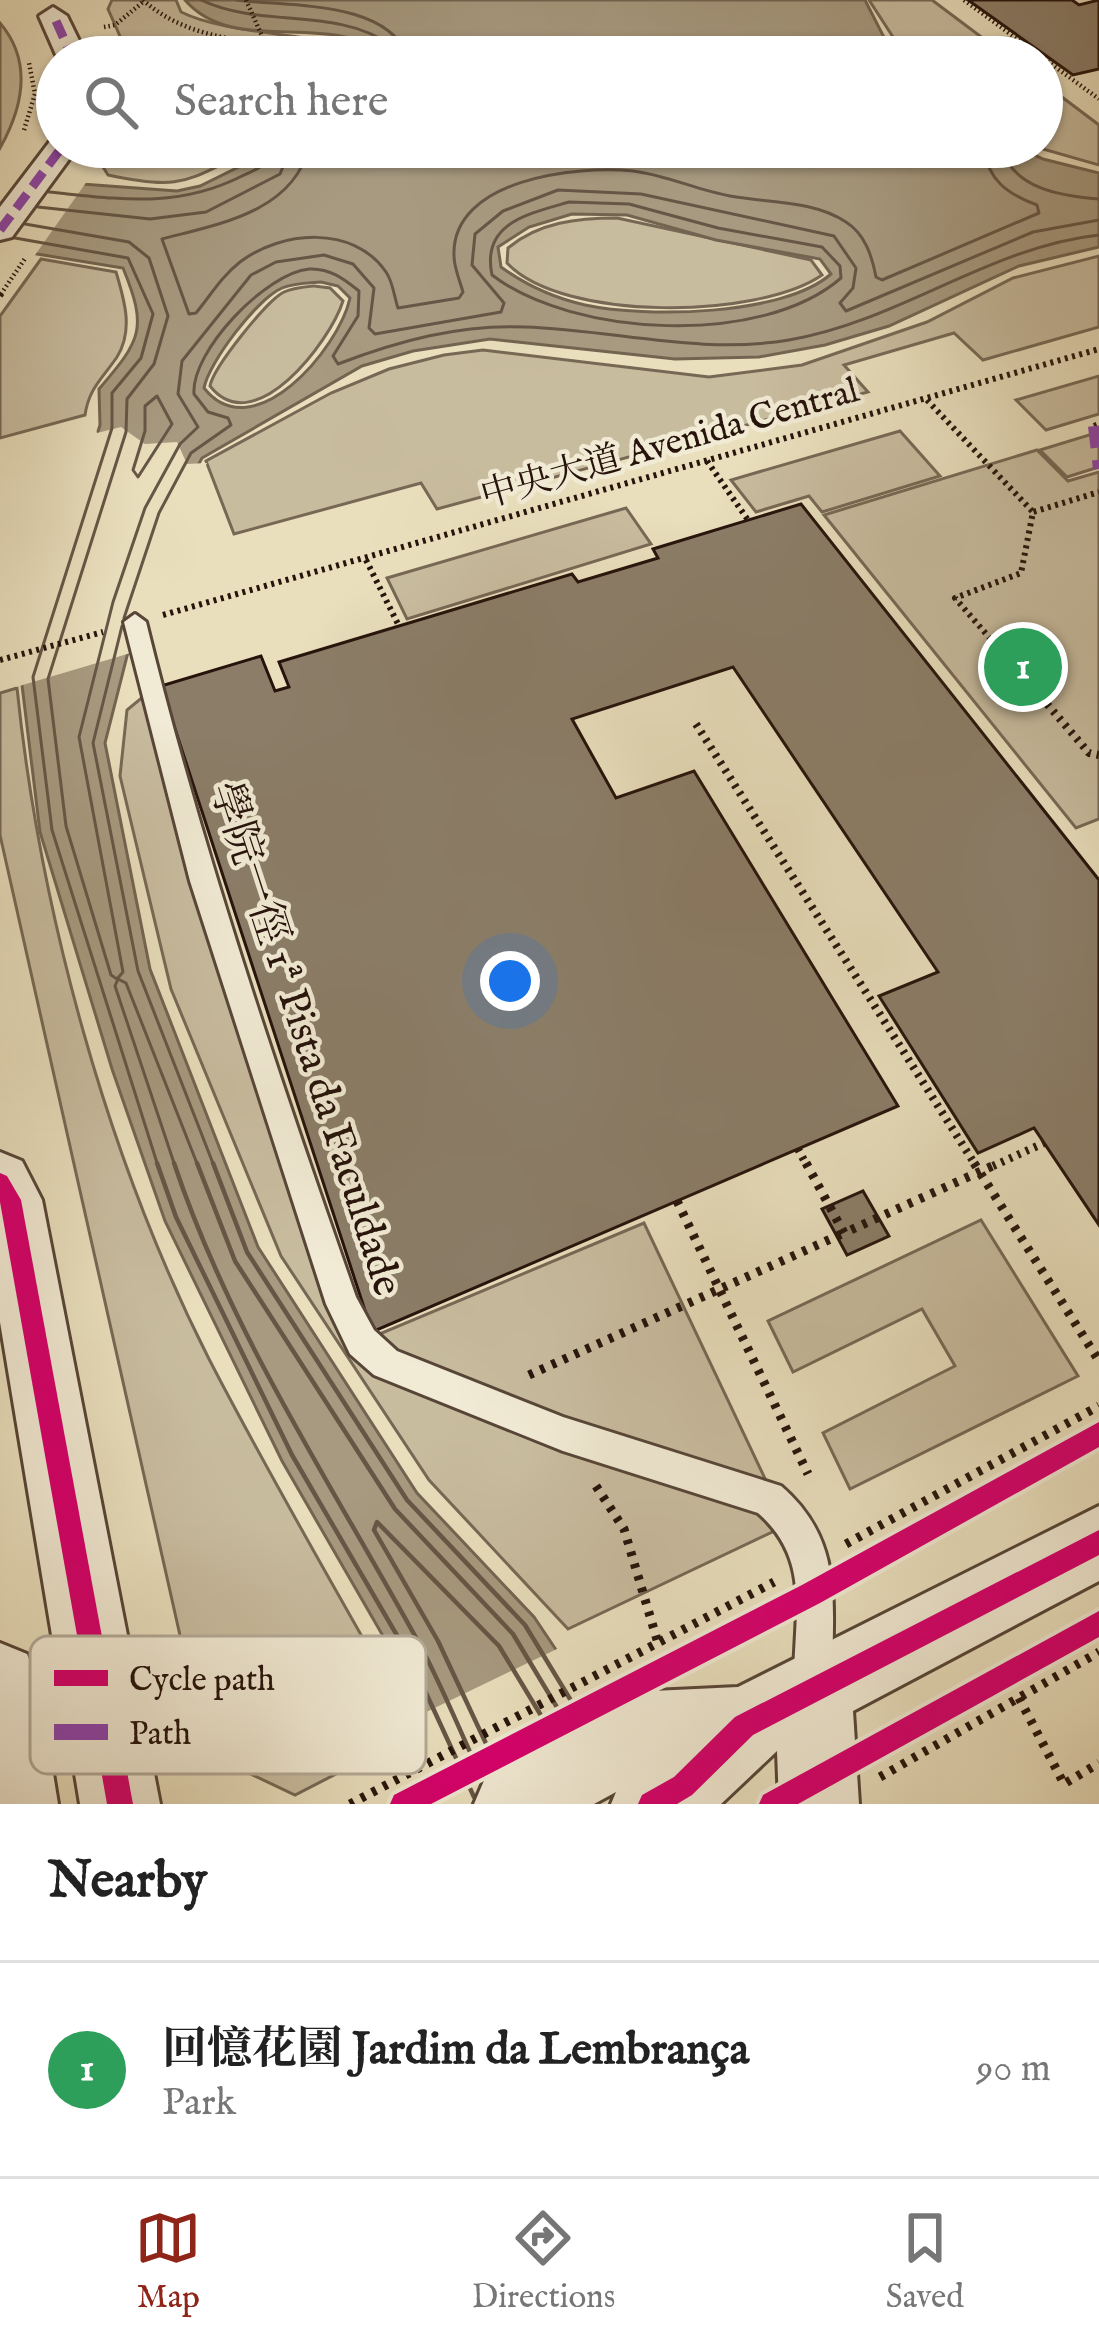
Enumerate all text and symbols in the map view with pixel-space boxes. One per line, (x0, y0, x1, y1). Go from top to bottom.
search box (36, 36, 1063, 168)
icon: search (78, 69, 144, 135)
text: Search here (174, 74, 388, 131)
street label: 中央大道 Avenida Central (476, 368, 865, 520)
pin: 1 (984, 622, 1062, 712)
street label: 學院一徑 1ª Pista da Faculdade (197, 775, 413, 1303)
your location (480, 951, 540, 1011)
legend (30, 1636, 426, 1774)
text: Cycle path (129, 1660, 275, 1702)
text: Path (129, 1714, 191, 1756)
text: Nearby (48, 1850, 207, 1915)
text: 回憶花園 Jardim da Lembrança (162, 2022, 749, 2079)
text: 1 (80, 2045, 94, 2094)
text: 90 m (976, 2045, 1051, 2094)
text: Park (162, 2079, 236, 2128)
tab: Map (135, 2205, 201, 2319)
tab: Directions (472, 2205, 615, 2319)
tab: Saved (886, 2205, 964, 2319)

